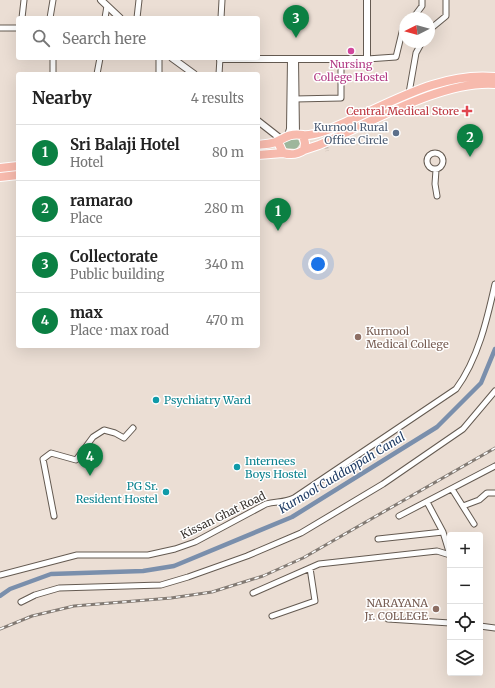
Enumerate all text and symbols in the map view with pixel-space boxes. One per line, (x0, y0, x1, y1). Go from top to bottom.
pin: 3 (283, 5, 309, 38)
north arrow (399, 12, 435, 48)
search box (16, 16, 260, 60)
icon: search (30, 27, 52, 49)
text: Search here (62, 29, 146, 48)
marker: Nursing College Hostel (346, 46, 356, 56)
place label: Nursing College Hostel (314, 57, 389, 84)
text: Nearby (32, 87, 92, 109)
text: 4 results (191, 90, 244, 107)
place label: Central Medical Store (346, 104, 459, 118)
marker: Central Medical Store (462, 106, 472, 116)
place label: Kurnool Rural Office Circle (314, 120, 389, 147)
pin: 2 (457, 124, 483, 157)
marker: Kurnool Rural Office Circle (391, 128, 401, 138)
text: Sri Balaji Hotel (70, 135, 180, 154)
text: 1 (42, 144, 48, 161)
text: 80 m (212, 144, 244, 161)
text: Hotel (70, 154, 103, 171)
text: ramarao (70, 191, 133, 210)
pin: 1 (265, 198, 291, 231)
text: 2 (41, 200, 49, 217)
text: 280 m (204, 200, 244, 217)
text: Place (70, 210, 103, 227)
text: Collectorate (70, 247, 158, 266)
your location (308, 254, 328, 274)
text: 3 (41, 256, 49, 273)
text: 340 m (205, 256, 244, 273)
text: Public building (70, 266, 164, 283)
text: max (70, 303, 103, 322)
text: 4 (41, 312, 49, 329)
text: 470 m (206, 312, 244, 329)
text: Place · max road (70, 322, 169, 339)
place label: Kurnool Medical College (366, 324, 449, 351)
marker: Kurnool Medical College (353, 332, 363, 342)
place label: Psychiatry Ward (164, 393, 251, 407)
marker: Psychiatry Ward (151, 395, 161, 405)
water label: Kurnool Cuddappah Canal (275, 429, 408, 517)
pin: 4 (77, 443, 103, 476)
place label: Internees Boys Hostel (245, 454, 308, 481)
marker: Internees Boys Hostel (232, 462, 242, 472)
place label: PG Sr. Resident Hostel (76, 479, 159, 506)
marker: PG Sr. Resident Hostel (161, 487, 171, 497)
street label: Kissan Ghat Road (178, 488, 268, 542)
map controls (447, 532, 483, 676)
button: + (447, 532, 483, 568)
button: − (447, 568, 483, 604)
place label: NARAYANA Jr. COLLEGE (364, 596, 428, 623)
marker: NARAYANA Jr. COLLEGE (431, 604, 441, 614)
button: locate (447, 604, 483, 640)
button: layers (447, 640, 483, 676)

